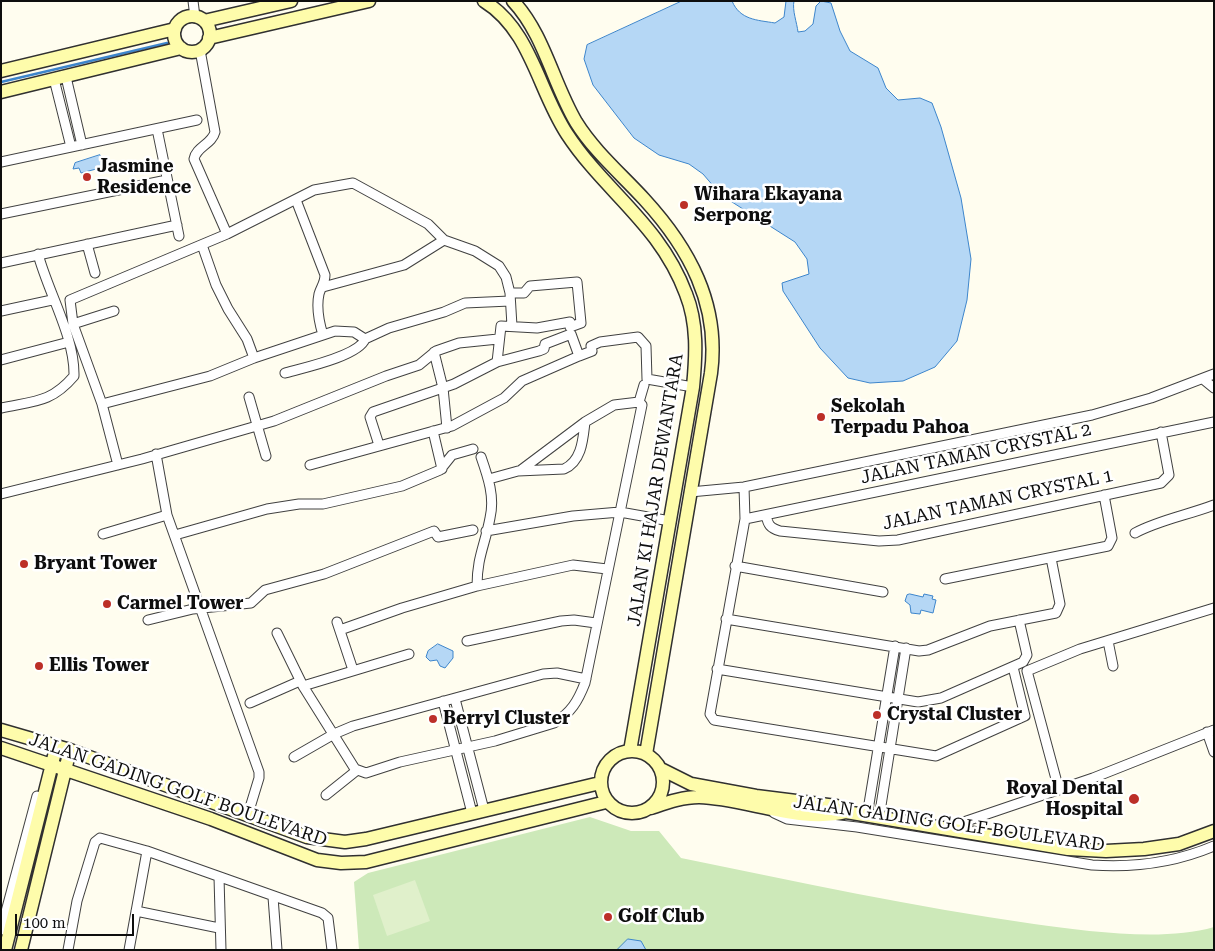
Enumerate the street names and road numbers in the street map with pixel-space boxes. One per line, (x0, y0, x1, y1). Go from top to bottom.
street label: JALAN KI HAJAR DEWANTARA (624, 352, 688, 628)
street label: JALAN TAMAN CRYSTAL 2 (859, 419, 1093, 489)
street label: JALAN TAMAN CRYSTAL 1 (881, 465, 1115, 535)
street label: JALAN GADING GOLF BOULEVARD (26, 729, 330, 851)
street label: JALAN GADING GOLF BOULEVARD (792, 791, 1106, 857)

